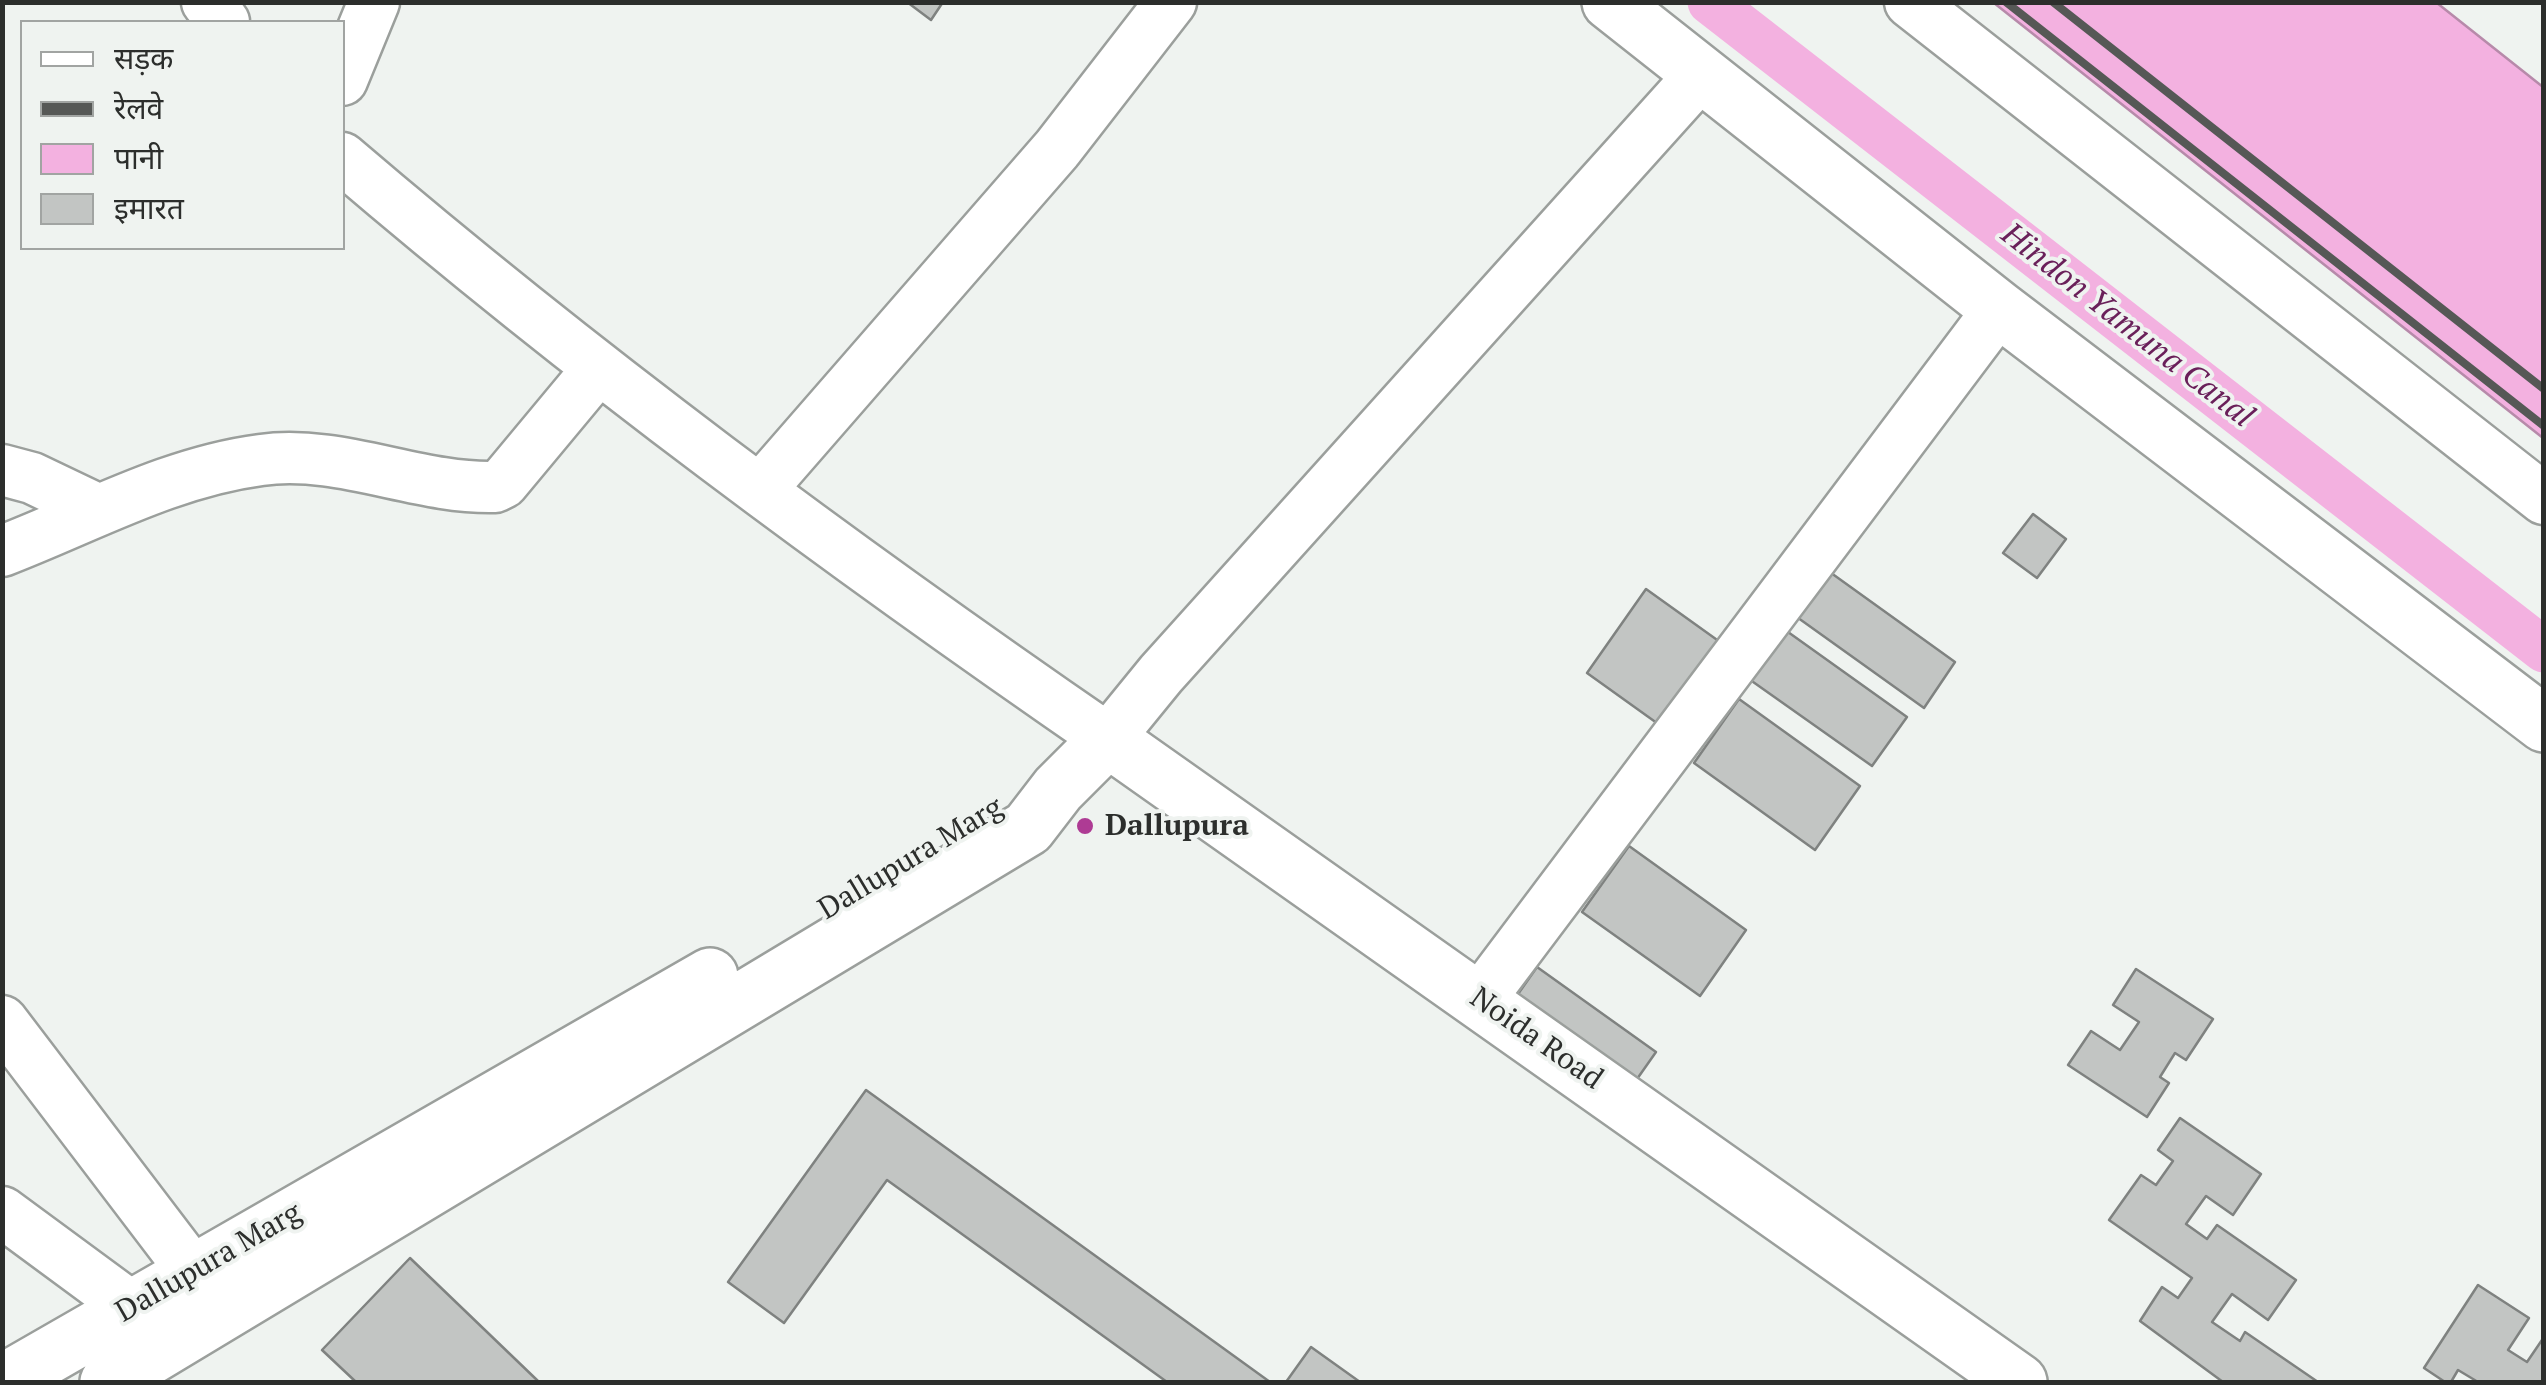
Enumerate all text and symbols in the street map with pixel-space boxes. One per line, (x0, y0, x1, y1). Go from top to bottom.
legend (20, 20, 345, 250)
text: सड़क (114, 38, 173, 78)
text: रेलवे (114, 88, 163, 128)
text: पानी (114, 138, 163, 178)
text: इमारत (114, 188, 184, 228)
water label: Hindon Yamuna Canal (1993, 216, 2261, 436)
street label: Dallupura Marg (812, 790, 1010, 928)
place label: Dallupura (1105, 808, 1249, 844)
marker: Dallupura (1074, 815, 1096, 837)
street label: Noida Road (1463, 980, 1609, 1098)
street label: Dallupura Marg (110, 1195, 308, 1331)

